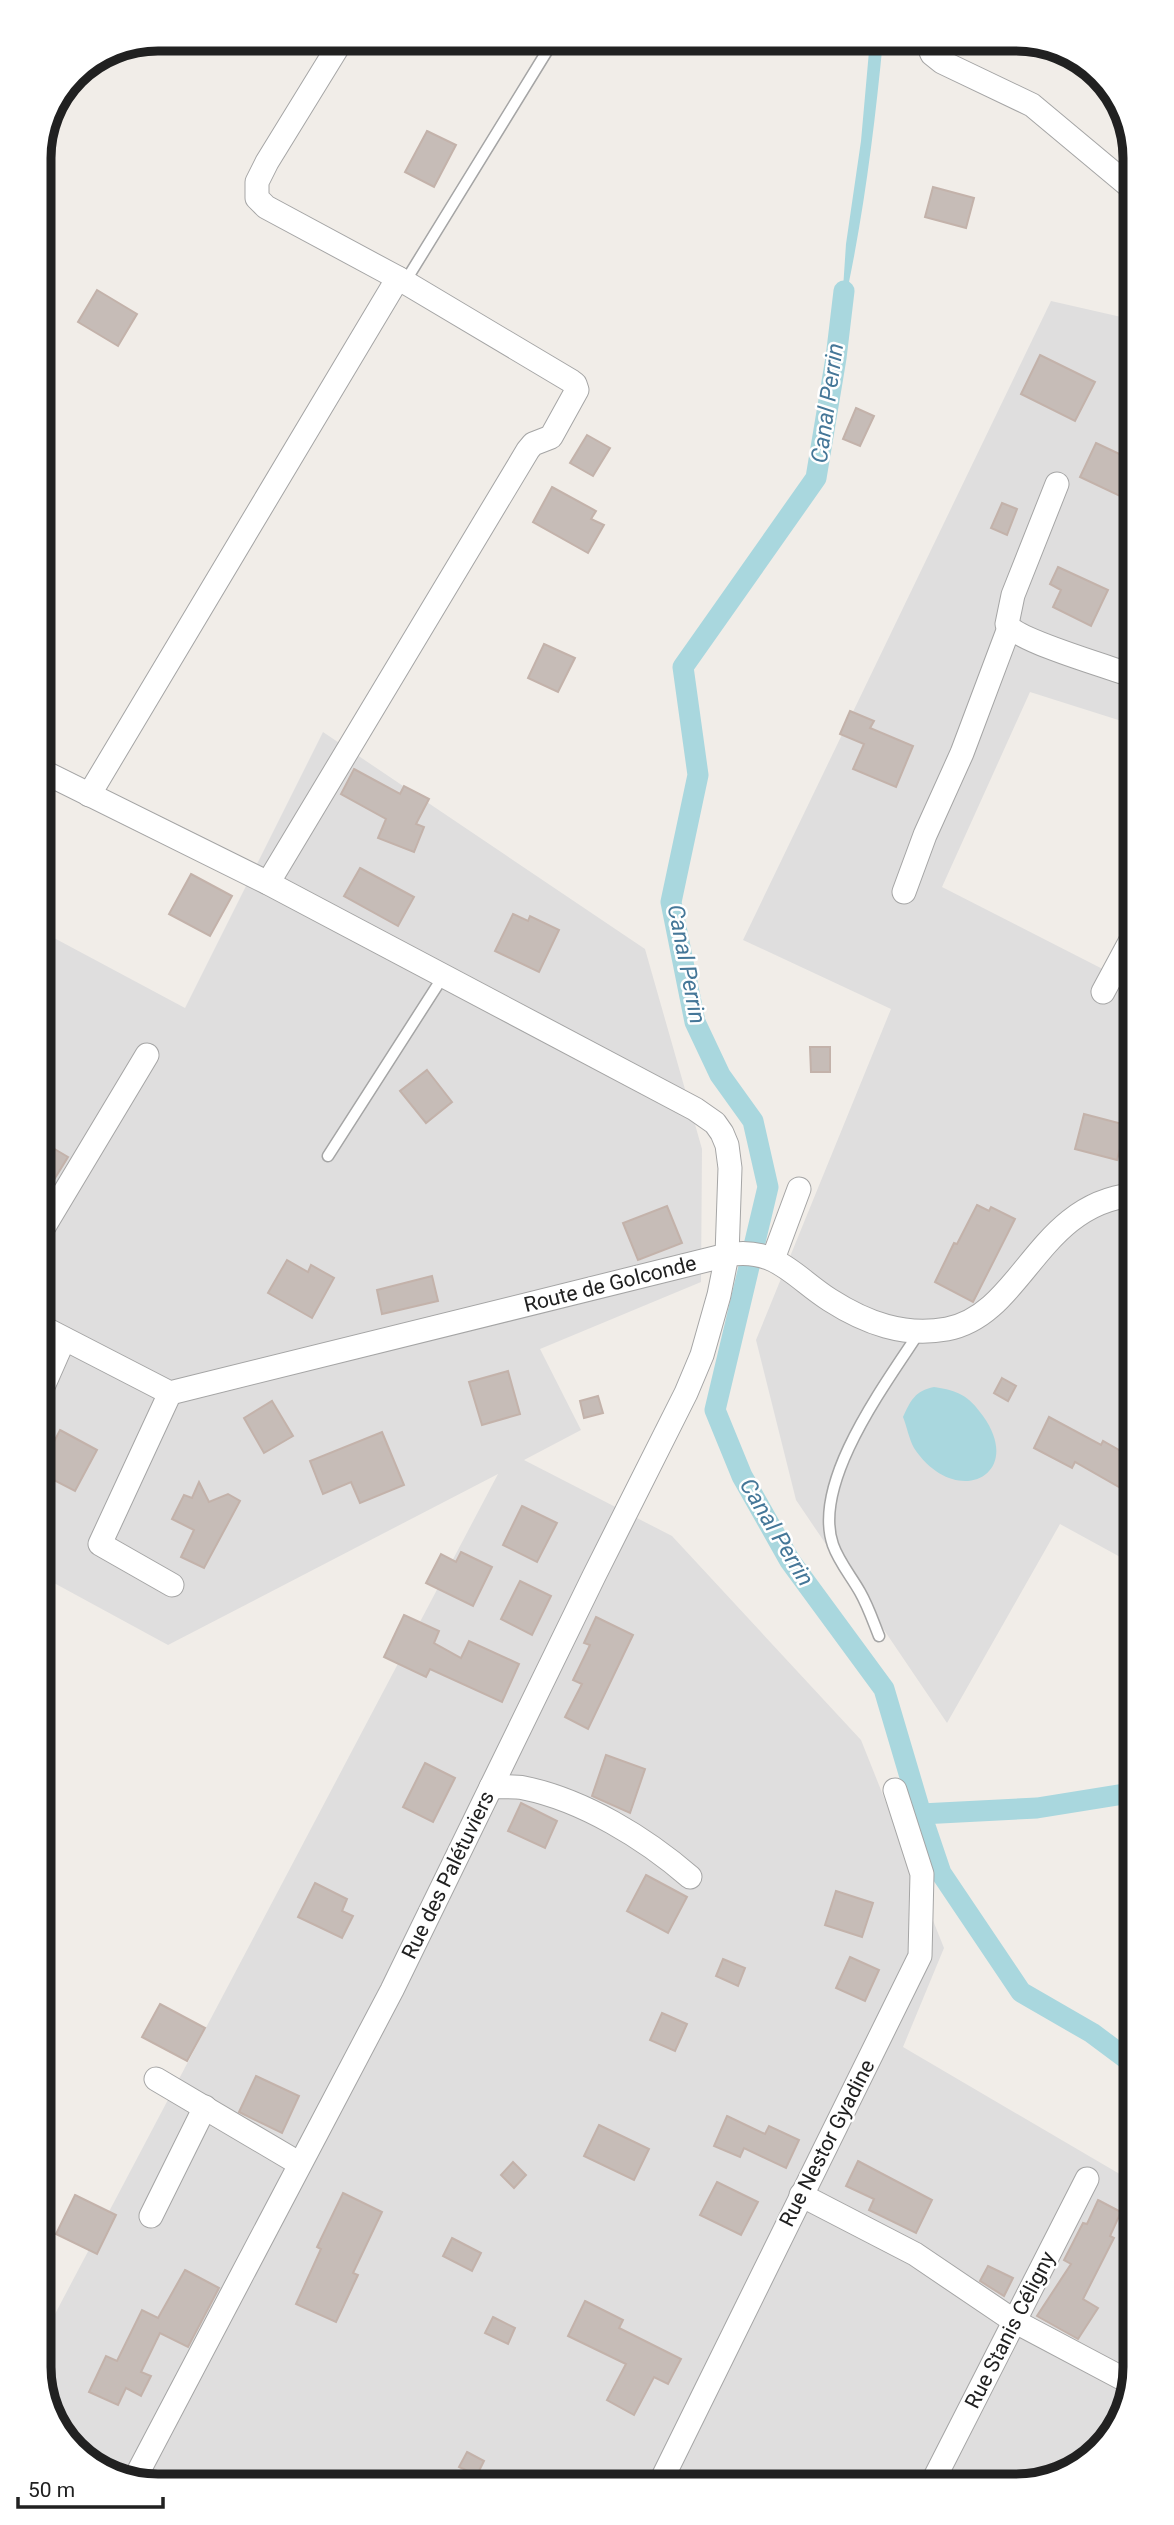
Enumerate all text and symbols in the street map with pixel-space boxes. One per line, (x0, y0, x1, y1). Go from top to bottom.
water label: Canal Perrin (806, 341, 849, 465)
water label: Canal Perrin (662, 902, 711, 1026)
street label: Route de Golconde (521, 1251, 699, 1317)
water label: Canal Perrin (734, 1474, 819, 1591)
street label: Rue des Palétuviers (397, 1787, 499, 1963)
street label: Rue Nestor Gyadine (775, 2056, 879, 2230)
street label: Rue Stanis Céligny (960, 2248, 1060, 2412)
scale bar (18, 2466, 163, 2510)
text: 50 m (28, 2478, 75, 2502)

